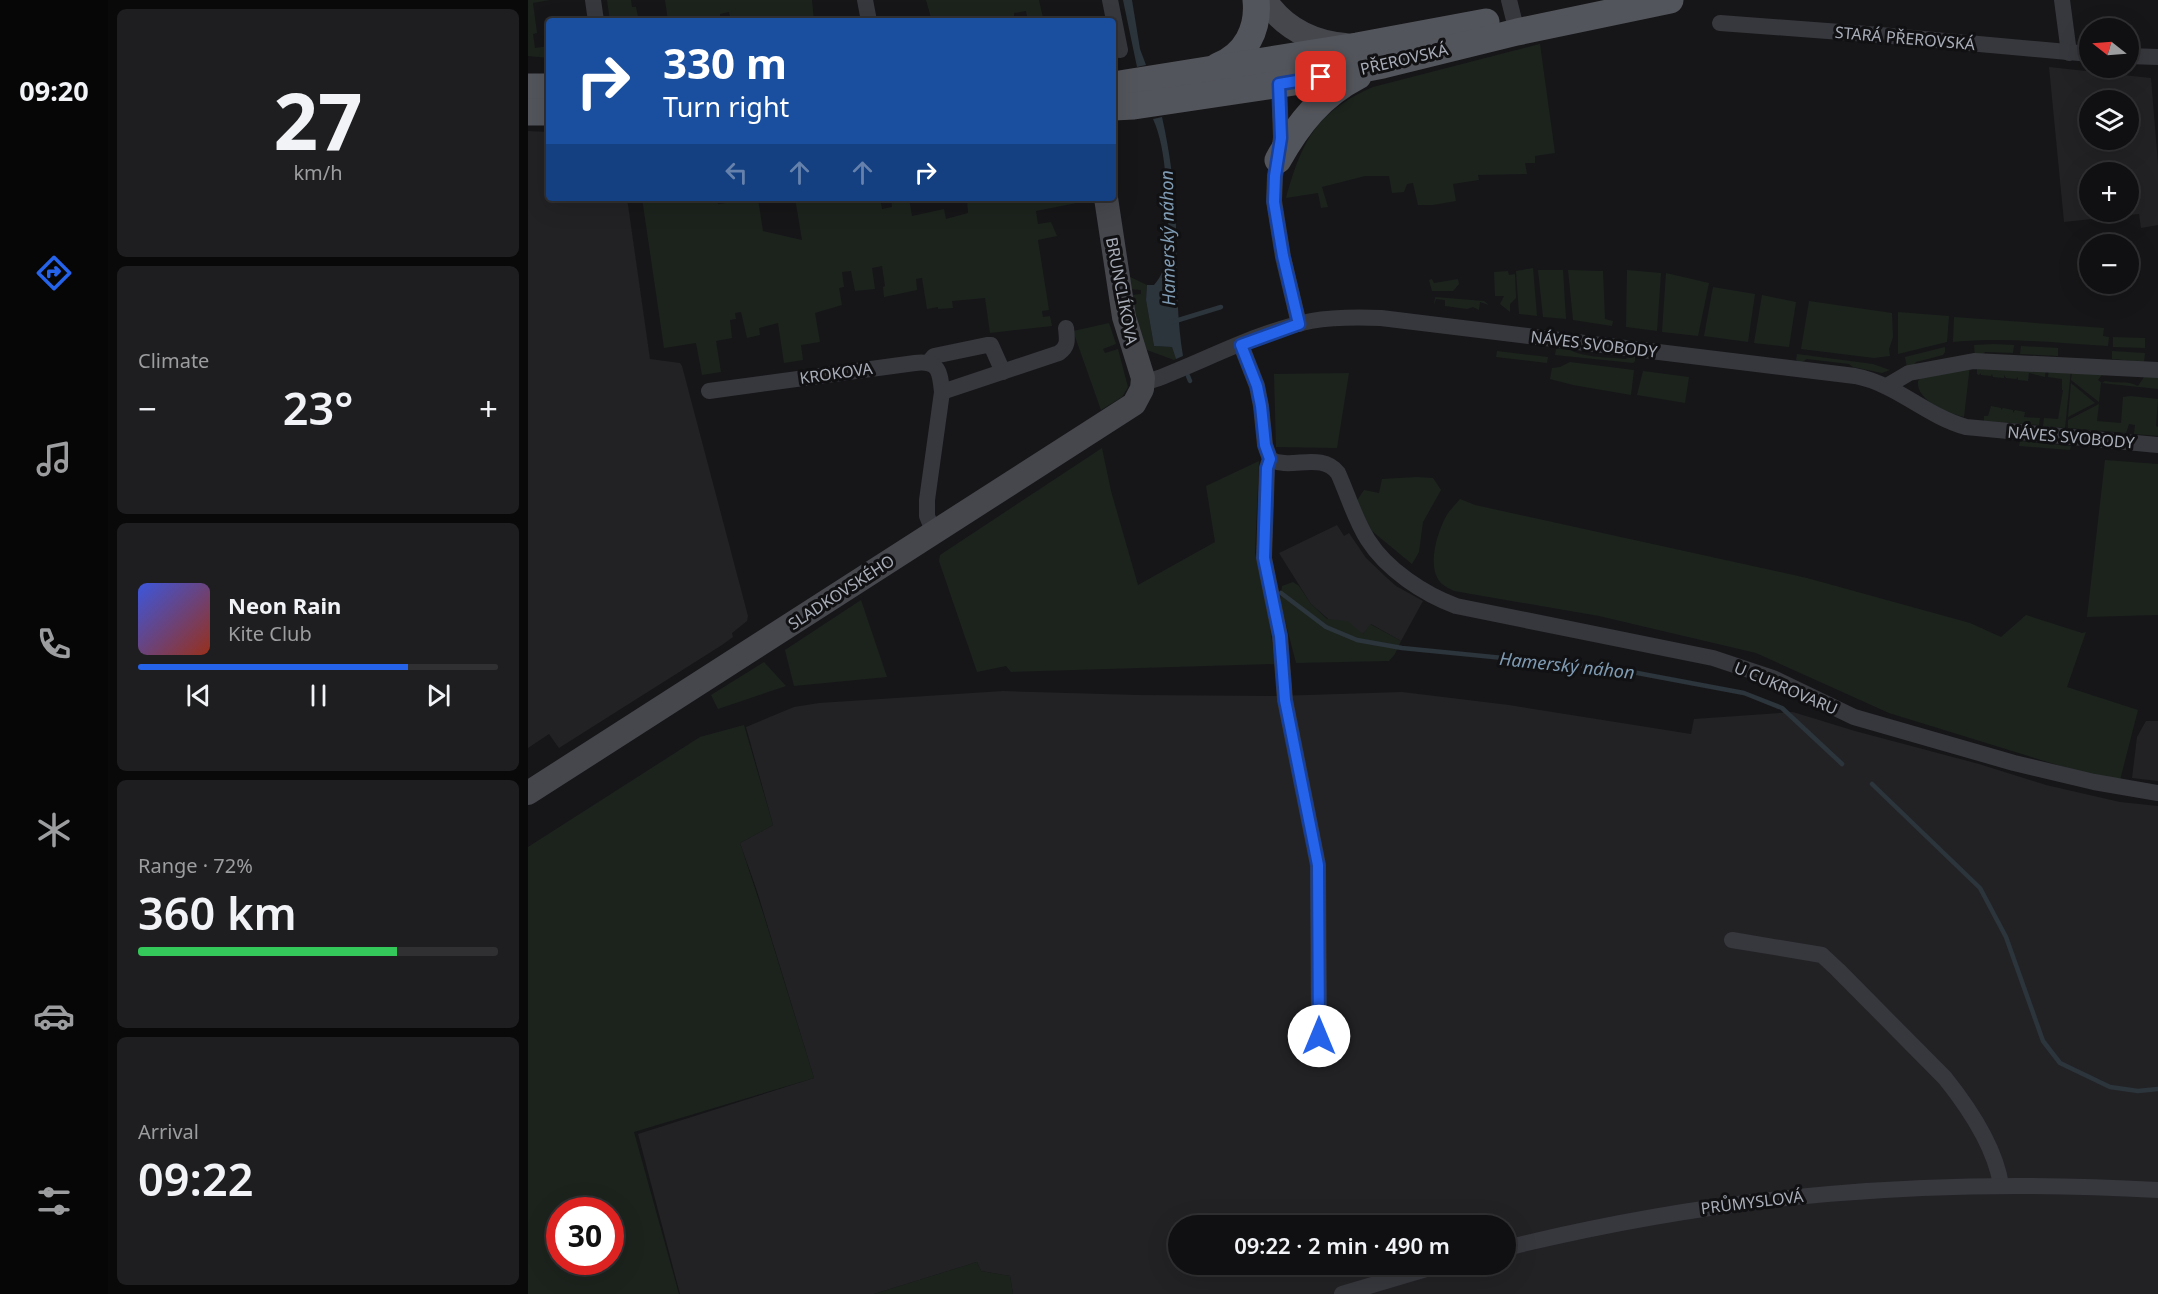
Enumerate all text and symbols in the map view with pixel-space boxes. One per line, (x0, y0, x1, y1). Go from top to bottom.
north arrow (2079, 18, 2139, 78)
map controls (2079, 18, 2139, 294)
street label: STARÁ PŘEROVSKÁ (1834, 21, 1977, 55)
text: 330 m (663, 34, 787, 91)
street label: PŘEROVSKÁ (1358, 38, 1451, 80)
icon: right (564, 42, 642, 120)
pin (1295, 51, 1346, 102)
icon: arrive (1304, 60, 1337, 93)
text: 27 (273, 67, 363, 173)
text: 09:20 (19, 72, 89, 109)
text: Turn right (663, 88, 789, 125)
button: layers (2079, 90, 2139, 150)
icon: left (720, 156, 753, 189)
icon: ahead (783, 156, 816, 189)
icon: ahead (846, 156, 879, 189)
icon: right (909, 156, 942, 189)
text: km/h (293, 159, 343, 186)
button: + (2079, 162, 2139, 222)
water label: Hamerský náhon (1154, 170, 1180, 306)
button: − (2079, 234, 2139, 294)
street label: BRUNCLÍKOVA (1101, 235, 1143, 347)
icon: directions (33, 252, 75, 294)
street label: NÁVES SVOBODY (1529, 325, 1659, 363)
text: Climate (138, 347, 209, 374)
street label: KROKOVA (798, 357, 875, 389)
text: 23° (283, 377, 353, 438)
text: − (138, 386, 157, 431)
text: + (479, 386, 498, 431)
street label: NÁVES SVOBODY (2007, 420, 2136, 454)
icon: music (33, 438, 75, 480)
street label: SLADKOVSKÉHO (784, 549, 898, 635)
text: Neon Rain (228, 590, 341, 620)
text: Kite Club (228, 620, 312, 647)
icon: phone (33, 623, 75, 665)
water label: Hamerský náhon (1498, 646, 1636, 684)
street label: U CUKROVARU (1731, 656, 1841, 720)
icon: previous (182, 679, 215, 712)
icon: pause (302, 679, 335, 712)
icon: next (422, 679, 455, 712)
icon: climate (33, 809, 75, 851)
text: Range · 72% (138, 852, 253, 879)
text: 360 km (138, 882, 297, 943)
icon: car (33, 995, 75, 1037)
position arrow (1287, 1004, 1351, 1068)
text: Arrival (138, 1118, 199, 1145)
text: 09:22 (138, 1148, 253, 1209)
icon: filters (33, 1180, 75, 1222)
street label: PRŮMYSLOVÁ (1699, 1185, 1805, 1219)
speed limit sign: 30 (546, 1197, 624, 1275)
text: 09:22 · 2 min · 490 m (1234, 1230, 1450, 1260)

